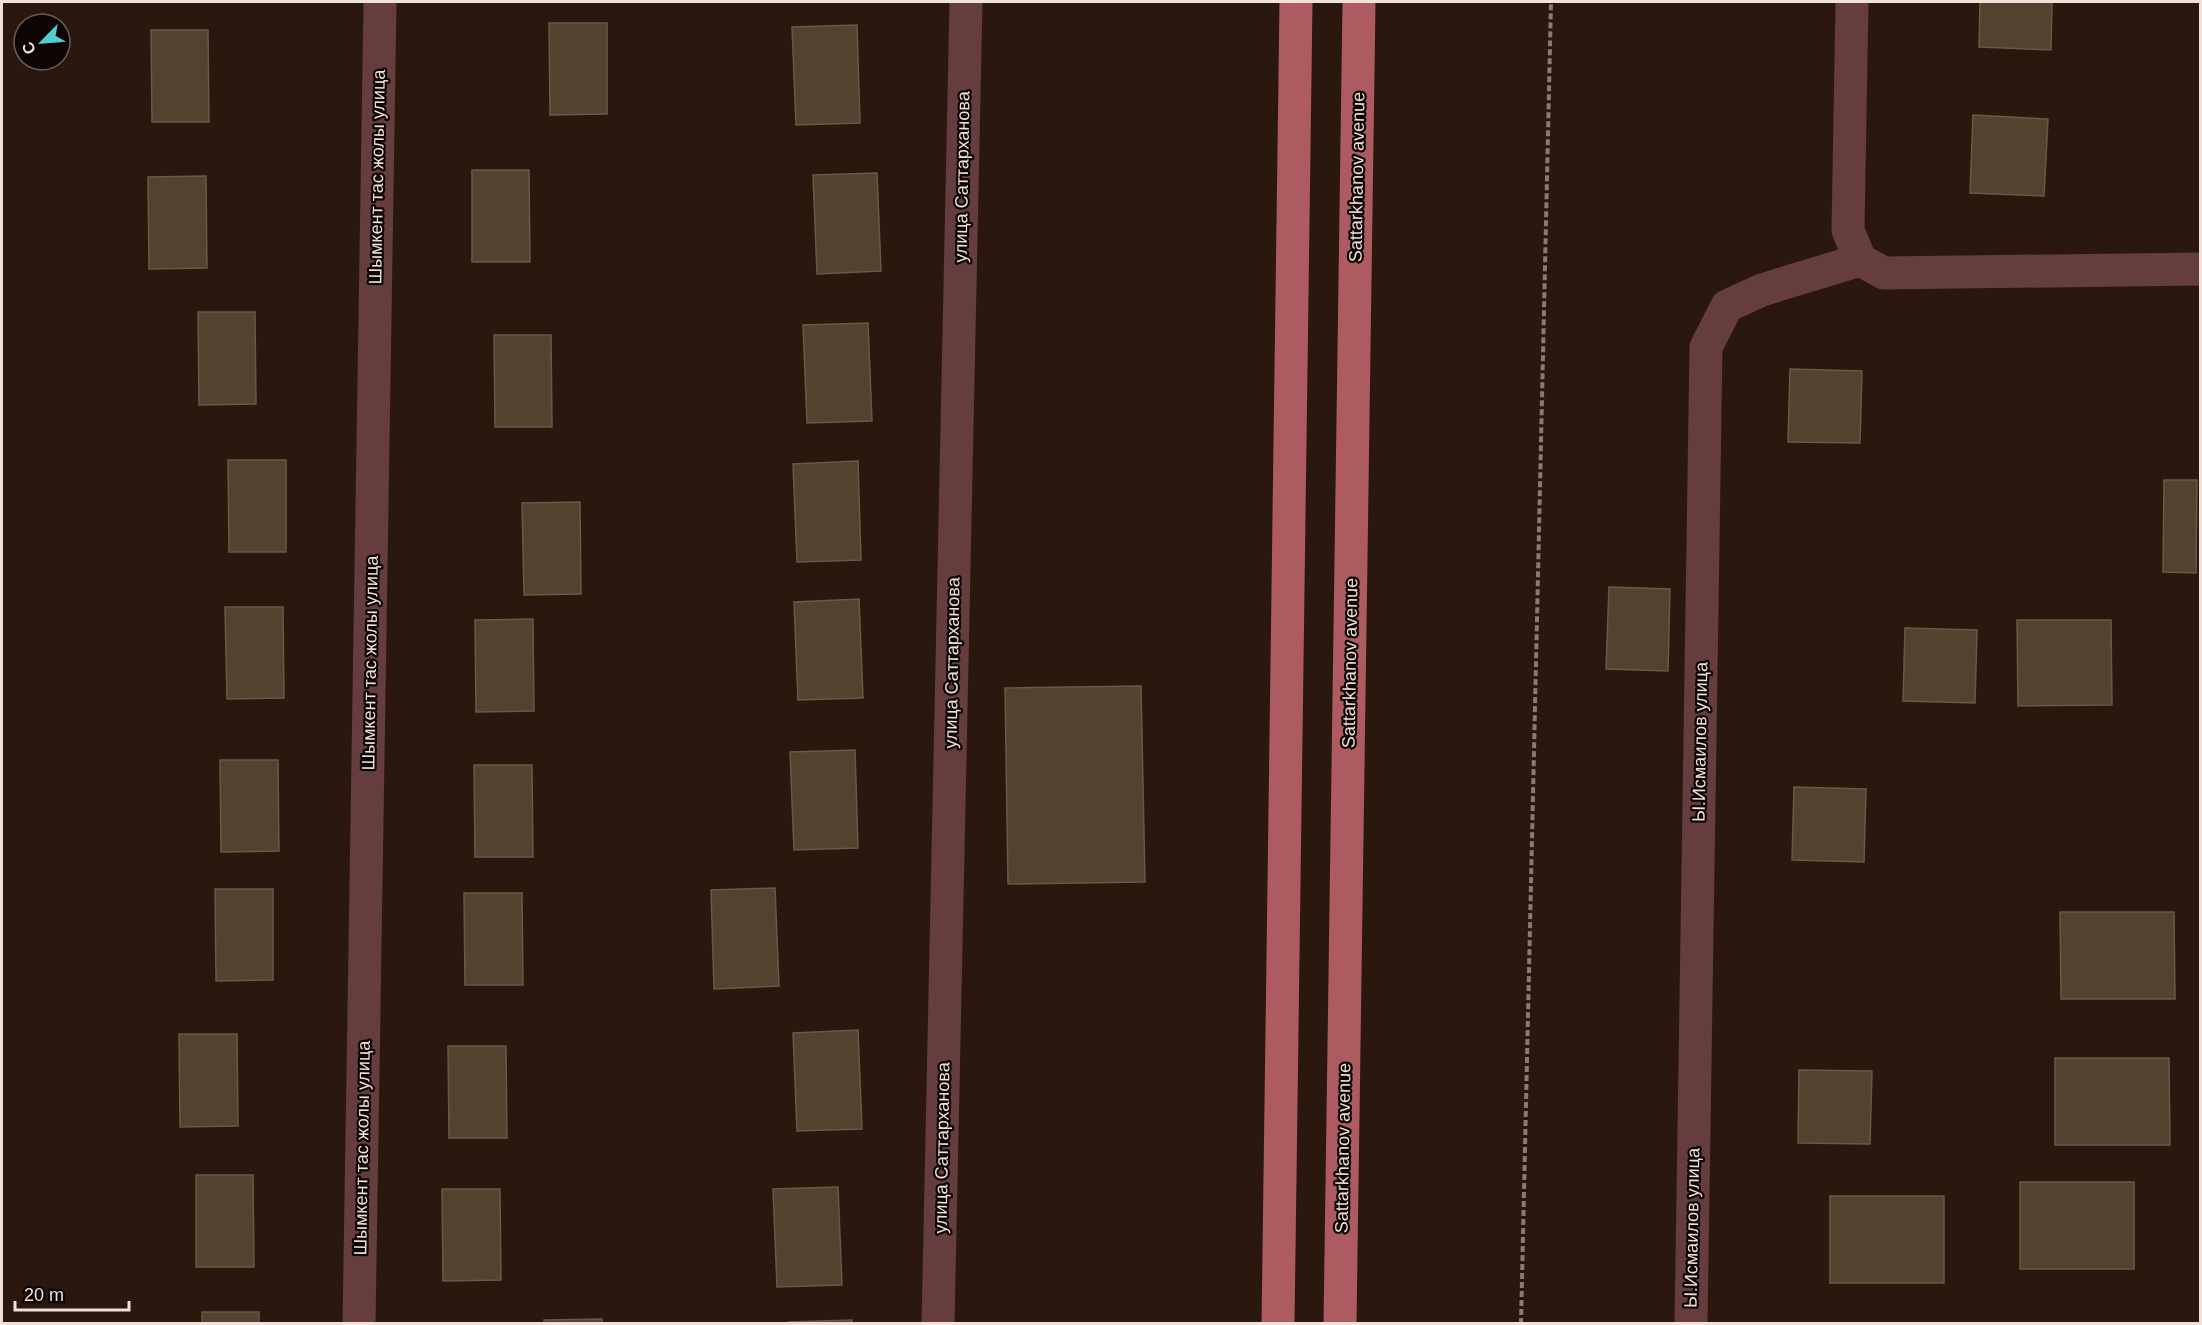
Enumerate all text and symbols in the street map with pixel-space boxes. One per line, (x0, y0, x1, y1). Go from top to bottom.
north arrow (12, 12, 72, 72)
text: С (19, 39, 39, 57)
street label: Шымкент тас жолы улица (365, 68, 389, 285)
street label: улица Саттарханова (951, 90, 974, 263)
street label: Sattarkhanov avenue (1346, 92, 1368, 262)
street label: Шымкент тас жолы улица (358, 554, 382, 771)
street label: улица Саттарханова (941, 576, 964, 749)
street label: Sattarkhanov avenue (1339, 578, 1361, 748)
street label: Ы.Исмаилов улица (1689, 661, 1711, 822)
street label: Шымкент тас жолы улица (350, 1039, 374, 1256)
street label: улица Саттарханова (931, 1061, 954, 1234)
street label: Sattarkhanov avenue (1332, 1063, 1354, 1233)
street label: Ы.Исмаилов улица (1681, 1147, 1703, 1308)
scale bar (15, 1274, 129, 1312)
text: 20 m (24, 1285, 64, 1305)

